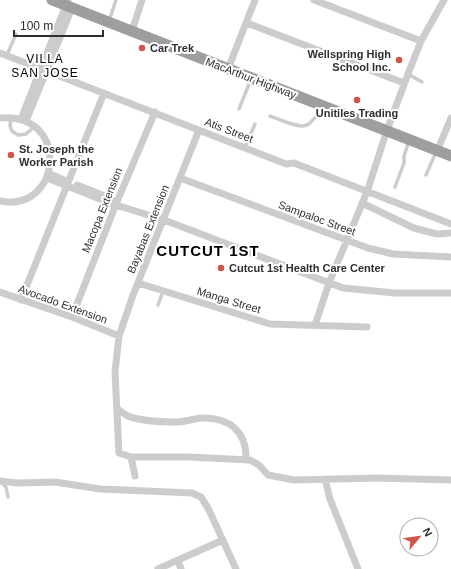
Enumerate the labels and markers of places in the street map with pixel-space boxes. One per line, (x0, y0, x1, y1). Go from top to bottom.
place label: Car Trek (150, 42, 195, 54)
marker: Car Trek (137, 43, 147, 53)
place label: Wellspring High School Inc. (307, 48, 391, 73)
marker: Wellspring High School Inc. (394, 55, 404, 65)
marker: Unitiles Trading (352, 95, 362, 105)
place label: Unitiles Trading (316, 107, 398, 119)
place label: St. Joseph the Worker Parish (19, 143, 94, 168)
marker: St. Joseph the Worker Parish (6, 150, 16, 160)
place label: Cutcut 1st Health Care Center (229, 262, 386, 274)
marker: Cutcut 1st Health Care Center (216, 263, 226, 273)

